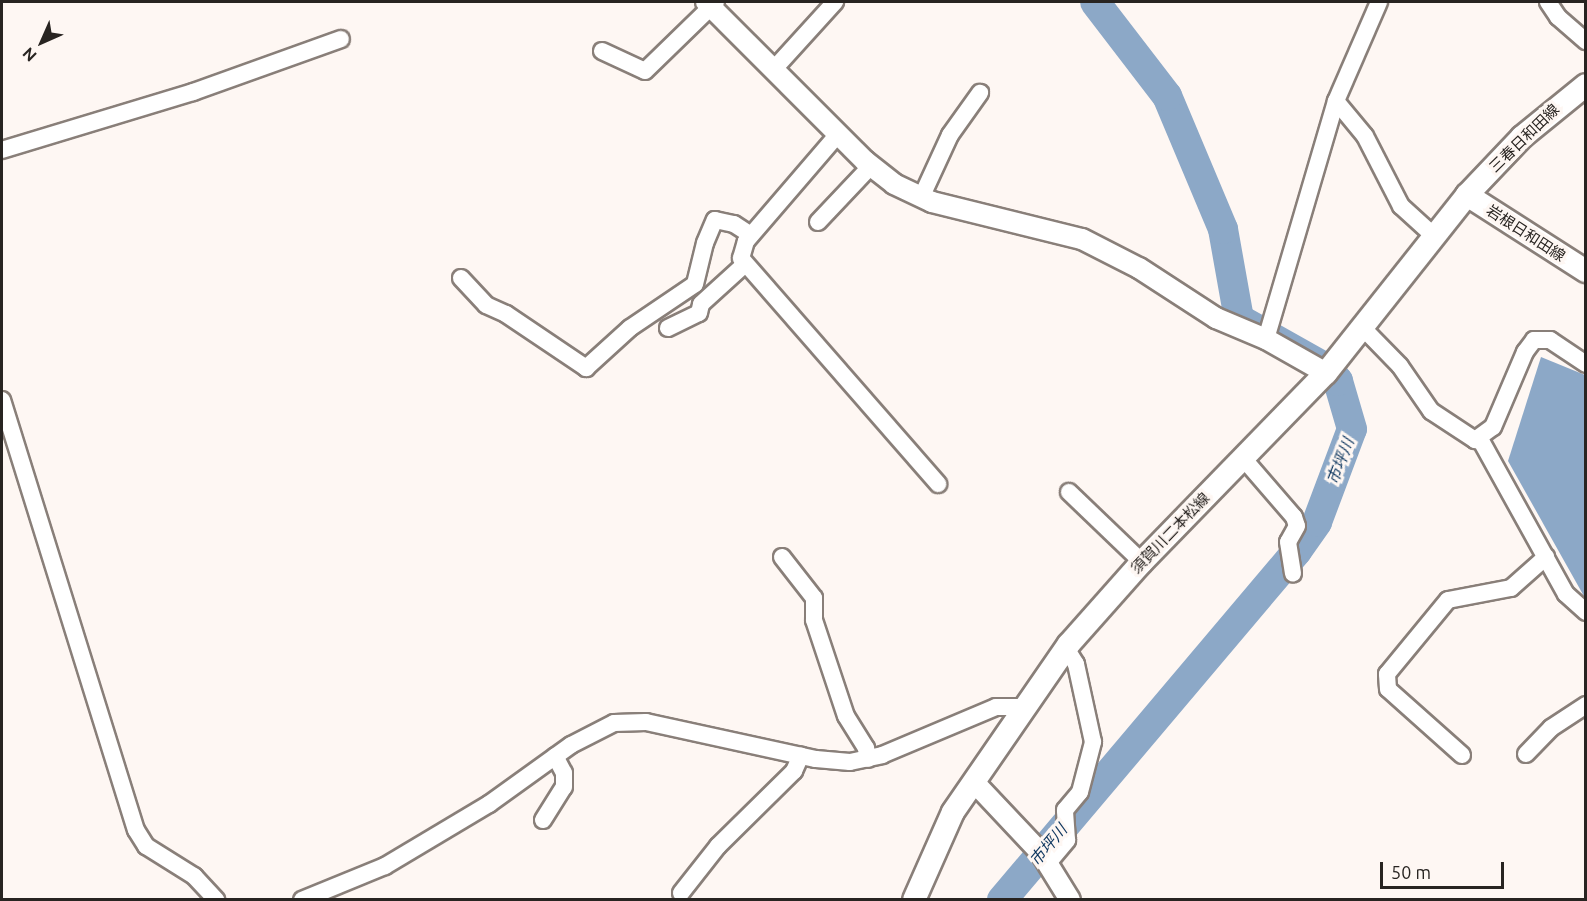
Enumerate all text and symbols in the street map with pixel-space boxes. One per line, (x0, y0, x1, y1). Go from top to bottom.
north arrow (12, 12, 72, 72)
text: N (19, 44, 40, 65)
street label: 三春日和田線 (1485, 100, 1563, 176)
street label: 岩根日和田線 (1483, 201, 1569, 265)
water label: 市坪川 (1322, 435, 1358, 487)
street label: 須賀川二本松線 (1127, 489, 1213, 577)
water label: 市坪川 (1025, 820, 1071, 870)
scale bar (1383, 850, 1508, 888)
text: 50 m (1391, 862, 1431, 882)

